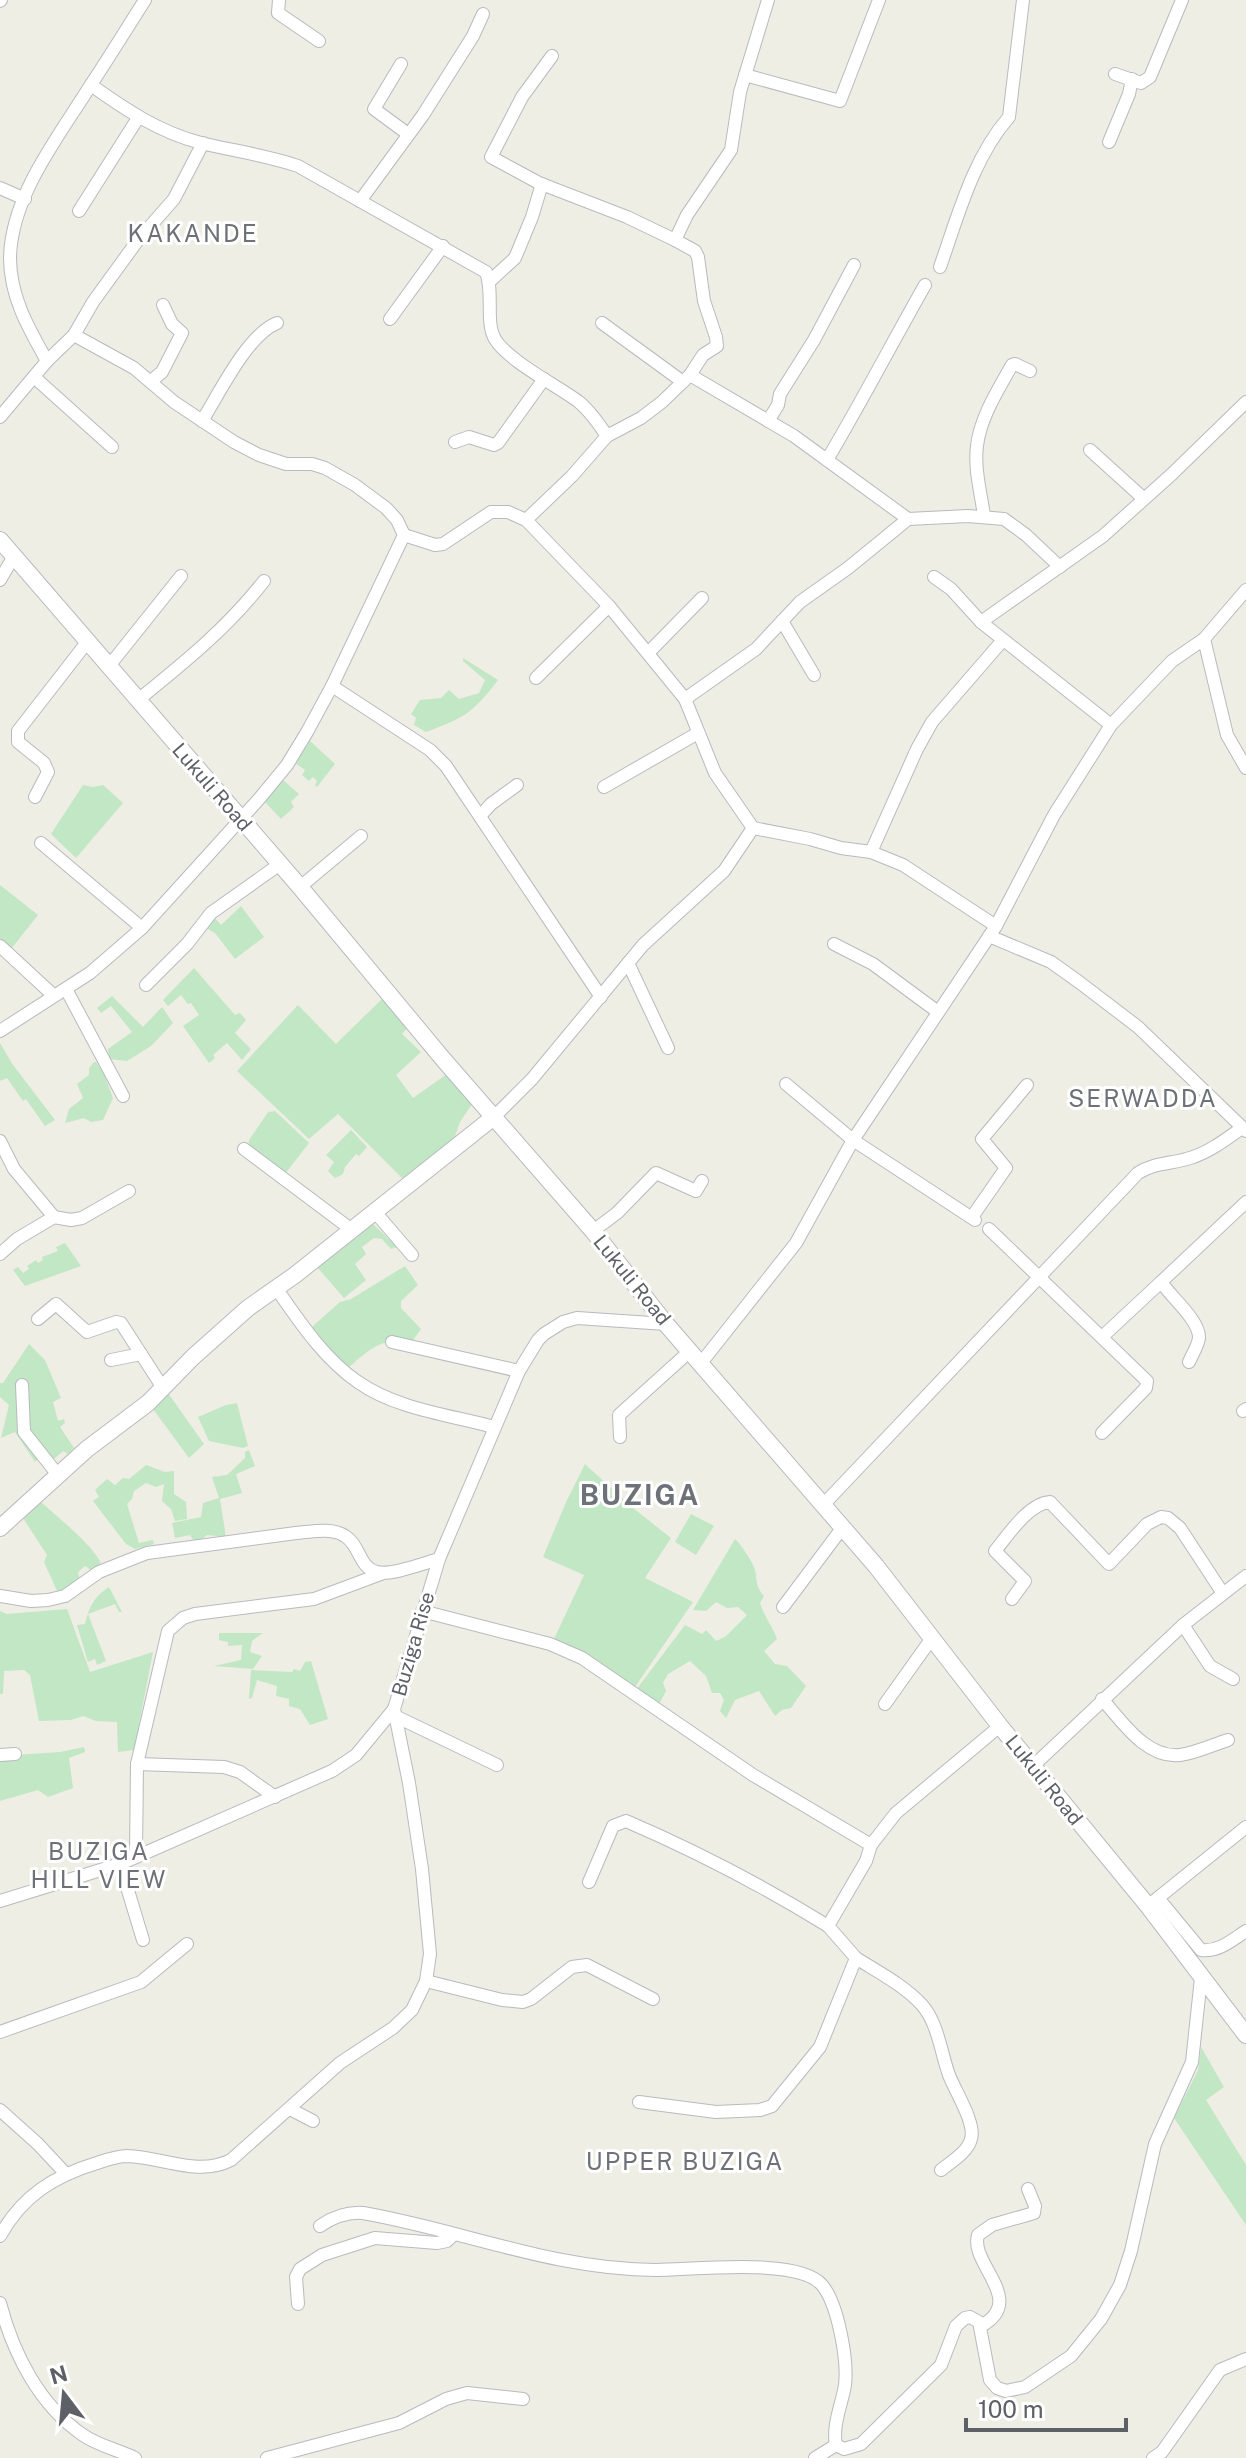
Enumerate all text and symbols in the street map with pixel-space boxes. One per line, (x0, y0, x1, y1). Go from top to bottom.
district label: KAKANDE (127, 219, 259, 247)
street label: Lukuli Road (167, 738, 257, 836)
district label: SERWADDA (1068, 1084, 1218, 1112)
street label: Lukuli Road (588, 1230, 676, 1330)
district label: BUZIGA (580, 1478, 700, 1511)
street label: Buziga Rise (387, 1589, 439, 1699)
street label: Lukuli Road (1000, 1730, 1088, 1830)
district label: BUZIGA HILL VIEW (31, 1837, 167, 1893)
district label: UPPER BUZIGA (586, 2147, 784, 2175)
north arrow (24, 2354, 104, 2434)
text: N (47, 2360, 70, 2390)
scale bar (966, 2382, 1126, 2432)
text: 100 m (978, 2395, 1044, 2423)

